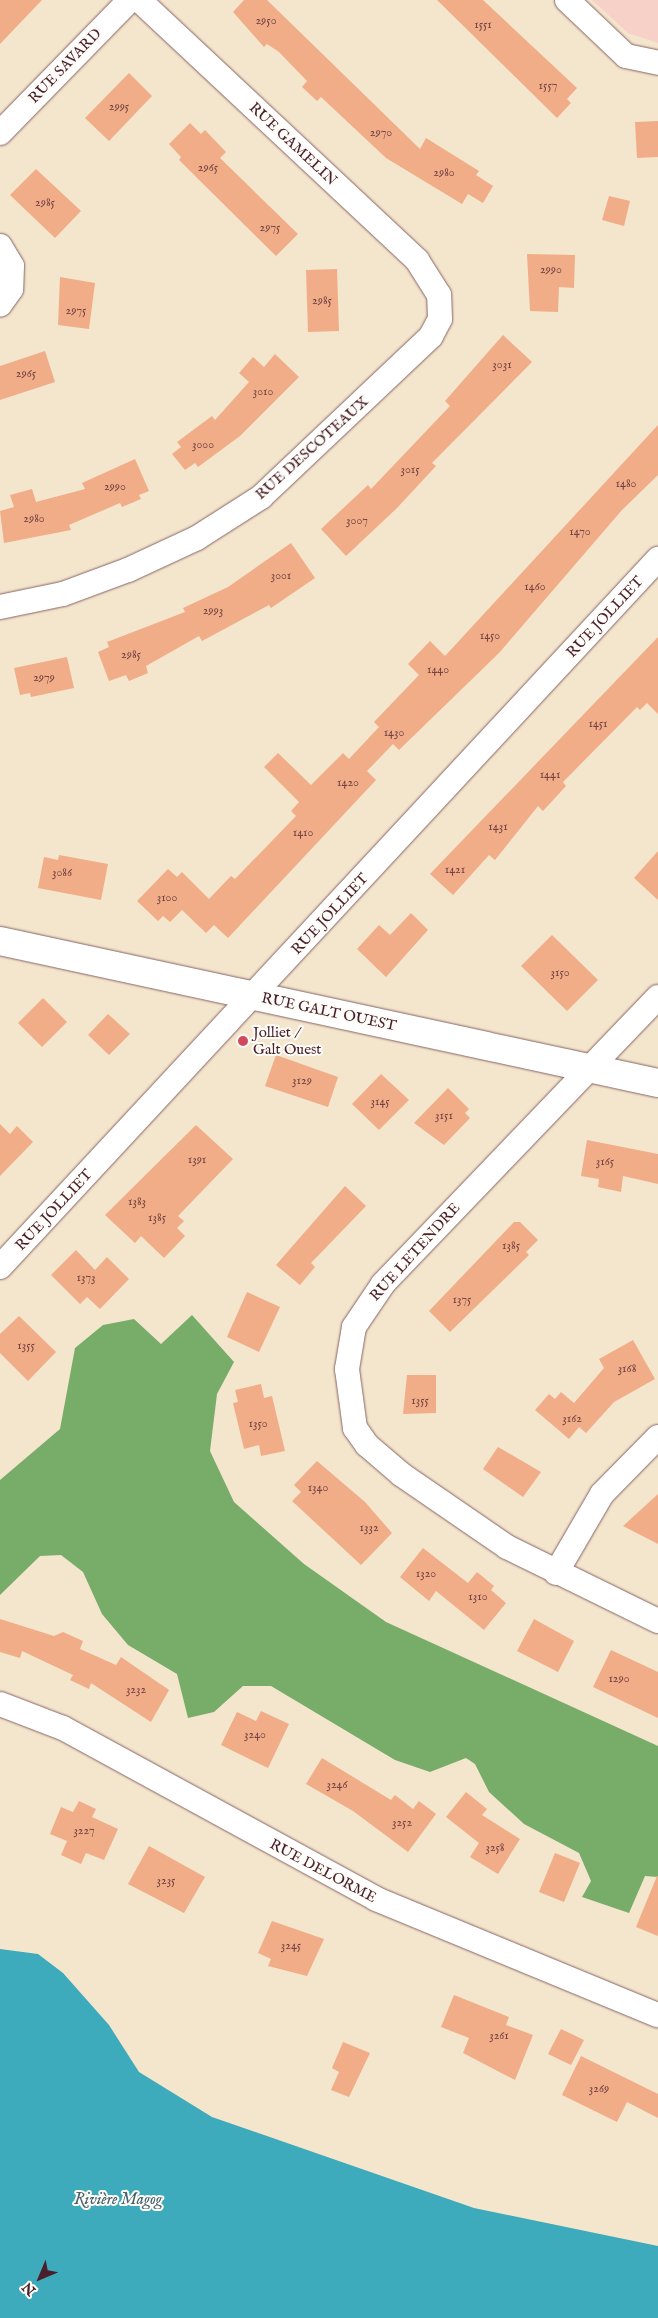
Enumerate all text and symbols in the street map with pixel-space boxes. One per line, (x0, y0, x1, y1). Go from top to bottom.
house number: 2950 (255, 14, 277, 28)
house number: 1551 (474, 18, 492, 32)
street label: RUE SAVARD (25, 25, 105, 107)
house number: 1557 (539, 79, 557, 93)
street label: RUE GAMELIN (245, 99, 341, 189)
house number: 2995 (109, 100, 129, 114)
house number: 2970 (370, 126, 392, 140)
house number: 2965 (198, 161, 218, 175)
house number: 2980 (433, 166, 455, 180)
house number: 2985 (35, 196, 55, 210)
house number: 2975 (260, 221, 280, 235)
house number: 2990 (540, 263, 562, 277)
house number: 2985 (312, 294, 332, 308)
house number: 2975 (66, 304, 86, 318)
house number: 3031 (492, 358, 512, 372)
house number: 2965 (16, 367, 36, 381)
house number: 3010 (253, 385, 273, 399)
street label: RUE DESCOTEAUX (252, 392, 372, 504)
house number: 3000 (192, 438, 214, 452)
house number: 3015 (400, 463, 420, 477)
house number: 1480 (616, 477, 636, 491)
house number: 2990 (104, 480, 126, 494)
house number: 2980 (23, 512, 45, 526)
house number: 3007 (346, 514, 368, 528)
house number: 1470 (569, 525, 591, 539)
house number: 3001 (271, 569, 291, 583)
street label: RUE JOLLIET (563, 573, 647, 661)
house number: 1460 (524, 580, 546, 594)
house number: 2993 (203, 604, 223, 618)
house number: 1450 (480, 629, 500, 643)
house number: 2985 (121, 648, 141, 662)
house number: 1440 (427, 663, 449, 677)
house number: 2979 (33, 671, 55, 685)
house number: 1451 (588, 717, 608, 731)
house number: 1430 (384, 726, 404, 740)
house number: 1441 (540, 768, 560, 782)
house number: 1420 (337, 776, 359, 790)
house number: 1431 (488, 820, 508, 834)
house number: 1410 (293, 826, 313, 840)
house number: 1421 (445, 863, 465, 877)
house number: 3086 (52, 866, 72, 880)
street label: RUE JOLLIET (288, 870, 372, 958)
house number: 3100 (157, 891, 177, 905)
house number: 3150 (550, 966, 570, 980)
street label: RUE GALT OUEST (260, 989, 398, 1035)
place label: Jolliet / Galt Ouest (253, 1023, 321, 1058)
marker: Jolliet / Galt Ouest (237, 1035, 249, 1047)
house number: 3129 (292, 1074, 312, 1088)
house number: 3145 (370, 1095, 390, 1109)
house number: 3151 (435, 1109, 453, 1123)
house number: 1391 (188, 1153, 206, 1167)
house number: 3165 (596, 1155, 614, 1169)
street label: RUE JOLLIET (12, 1166, 96, 1254)
house number: 1383 (128, 1195, 146, 1209)
street label: RUE LETENDRE (366, 1199, 464, 1305)
house number: 1385 (148, 1211, 166, 1225)
house number: 1385 (502, 1239, 520, 1253)
house number: 1373 (76, 1271, 96, 1285)
house number: 1375 (453, 1293, 471, 1307)
house number: 1355 (17, 1339, 35, 1353)
house number: 3168 (618, 1362, 636, 1376)
house number: 1355 (411, 1394, 429, 1408)
house number: 3162 (562, 1412, 582, 1426)
house number: 1350 (248, 1417, 268, 1431)
house number: 1340 (308, 1481, 328, 1495)
house number: 1332 (359, 1521, 379, 1535)
house number: 1320 (416, 1567, 436, 1581)
house number: 1310 (468, 1590, 488, 1604)
house number: 1290 (608, 1672, 630, 1686)
house number: 3232 (126, 1683, 146, 1697)
house number: 3240 (244, 1728, 266, 1742)
house number: 3246 (326, 1778, 348, 1792)
house number: 3252 (392, 1816, 412, 1830)
house number: 3227 (73, 1824, 95, 1838)
street label: RUE DELORME (267, 1835, 379, 1907)
house number: 3258 (485, 1841, 505, 1855)
house number: 3235 (157, 1874, 175, 1888)
house number: 3245 (281, 1939, 301, 1953)
house number: 3261 (489, 2029, 509, 2043)
house number: 3269 (589, 2082, 609, 2096)
water label: Rivière Magog (74, 2190, 162, 2210)
north arrow (15, 2253, 65, 2303)
text: N (19, 2278, 40, 2299)

